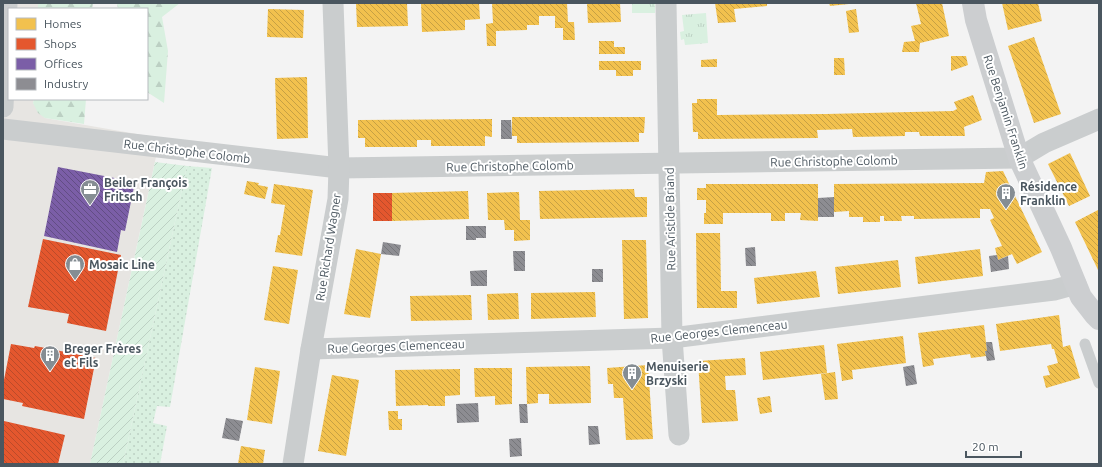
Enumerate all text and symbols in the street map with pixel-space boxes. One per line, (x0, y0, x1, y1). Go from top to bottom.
legend (8, 8, 148, 100)
text: Homes (44, 17, 82, 30)
text: Shops (44, 37, 76, 50)
street label: Rue Benjamin Franklin (981, 53, 1031, 171)
text: Offices (44, 57, 83, 70)
text: Industry (44, 77, 89, 90)
street label: Rue Christophe Colomb (123, 137, 251, 165)
street label: Rue Christophe Colomb (770, 153, 898, 169)
street label: Rue Christophe Colomb (446, 158, 574, 174)
street label: Rue Aristide Briand (663, 167, 677, 271)
place label: Beiler François Fritsch (104, 176, 188, 203)
office icon: Beiler François Fritsch (79, 178, 101, 206)
place label: Résidence Franklin (1020, 180, 1077, 207)
building icon: Résidence Franklin (995, 182, 1017, 210)
street label: Rue Richard Wagner (313, 192, 343, 302)
shop icon: Mosaic Line (64, 253, 86, 281)
place label: Mosaic Line (89, 258, 155, 271)
street label: Rue Georges Clemenceau (650, 317, 788, 345)
street label: Rue Georges Clemenceau (327, 337, 465, 355)
place label: Breger Frères et Fils (64, 342, 141, 369)
building icon: Breger Frères et Fils (39, 344, 61, 372)
place label: Menuiserie Brzyski (646, 360, 709, 387)
building icon: Menuiserie Brzyski (621, 362, 643, 390)
scale bar (966, 433, 1021, 459)
text: 20 m (972, 440, 999, 453)

